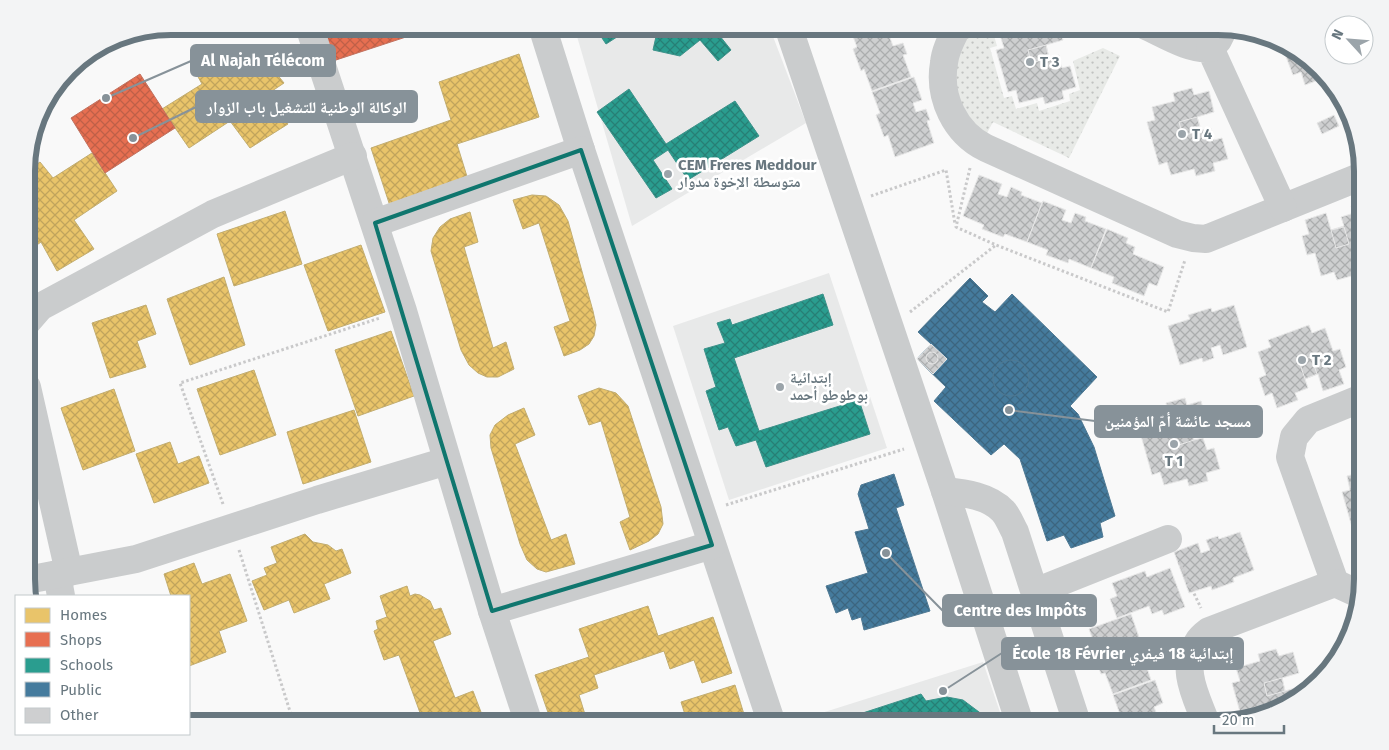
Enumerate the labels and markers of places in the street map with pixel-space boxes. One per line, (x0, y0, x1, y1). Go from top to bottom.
callout: Al Najah Télécom (191, 45, 335, 76)
place label: T 3 (1040, 53, 1060, 71)
marker: T 3 (1024, 56, 1036, 68)
callout: الوكالة الوطنية للتشغيل باب الزوار (196, 91, 417, 122)
place label: T 4 (1192, 125, 1213, 143)
marker: T 4 (1176, 128, 1188, 140)
place label: CEM Freres Meddour متوسطة الإخوة مدوار (677, 156, 818, 191)
marker: CEM Freres Meddour متوسطة الإخوة مدوار (662, 168, 674, 180)
place label: T 2 (1312, 351, 1332, 369)
marker: T 2 (1296, 354, 1308, 366)
place label: إبتدائية بوطوطو أحمد (790, 369, 868, 404)
marker: إبتدائية بوطوطو أحمد (774, 381, 786, 393)
callout: مسجد عائشة أمّ المؤمنين (1095, 406, 1262, 437)
marker: T 1 (1168, 438, 1180, 450)
place label: T 1 (1165, 452, 1183, 470)
callout: Centre des Impôts (943, 595, 1096, 626)
callout: École 18 Février إبتدائية 18 فيفري (1002, 638, 1243, 669)

